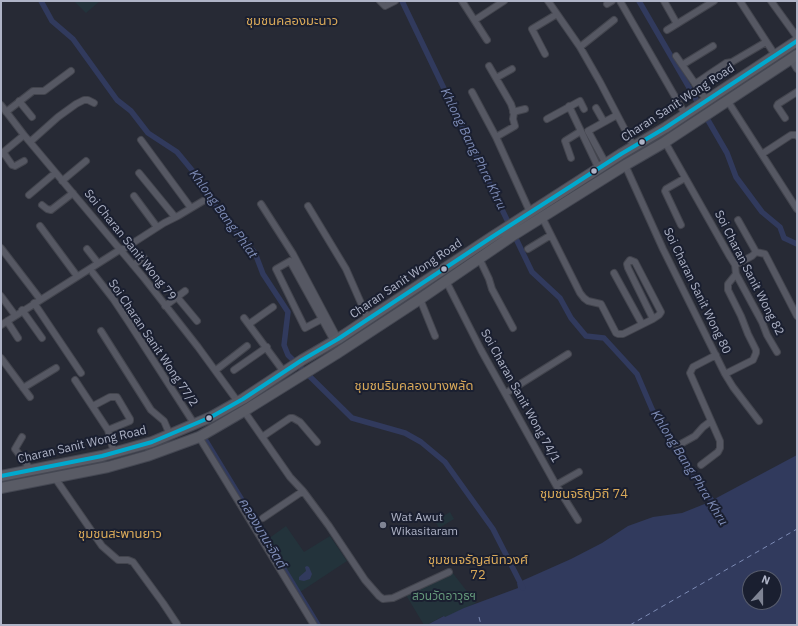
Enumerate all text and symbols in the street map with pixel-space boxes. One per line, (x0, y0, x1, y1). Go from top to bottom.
district label: ชุมชนคลองมะนาว (246, 13, 338, 29)
street label: Charan Sanit Wong Road (619, 61, 737, 145)
water label: Khlong Bang Phra Khru (437, 86, 509, 212)
unlabelled marker (637, 137, 647, 147)
unlabelled marker (589, 166, 599, 176)
water label: Khlong Bang Phlat (186, 167, 260, 261)
street label: Soi Charan Sanit Wong 79 (81, 187, 179, 303)
street label: Soi Charan Sanit Wong 82 (711, 208, 787, 338)
street label: Soi Charan Sanit Wong 80 (660, 226, 734, 356)
street label: Charan Sanit Wong Road (347, 236, 465, 322)
unlabelled marker (439, 264, 449, 274)
street label: Soi Charan Sanit Wong 77/2 (105, 277, 201, 409)
street label: Soi Charan Sanit Wong 74/1 (477, 327, 563, 465)
district label: ชุมชนริมคลองบางพลัด (354, 378, 474, 394)
water label: Khlong Bang Phra Khru (647, 407, 731, 529)
unlabelled marker (204, 413, 214, 423)
street label: Charan Sanit Wong Road (16, 423, 148, 467)
district label: ชุมชนจริญวิถี 74 (540, 486, 628, 502)
water label: คลองมานะจิตต์ (235, 495, 289, 571)
place label: Wat Awut Wikasitaram (391, 511, 458, 539)
marker: Wat Awut Wikasitaram (378, 520, 388, 530)
district label: ชุมชนสะพานยาว (78, 526, 162, 542)
district label: ชุมชนจรัญสนิทวงศ์ 72 (428, 552, 528, 583)
north arrow (742, 570, 782, 610)
text: N (760, 572, 772, 588)
park label: สวนวัดอาวุธฯ (412, 590, 476, 604)

